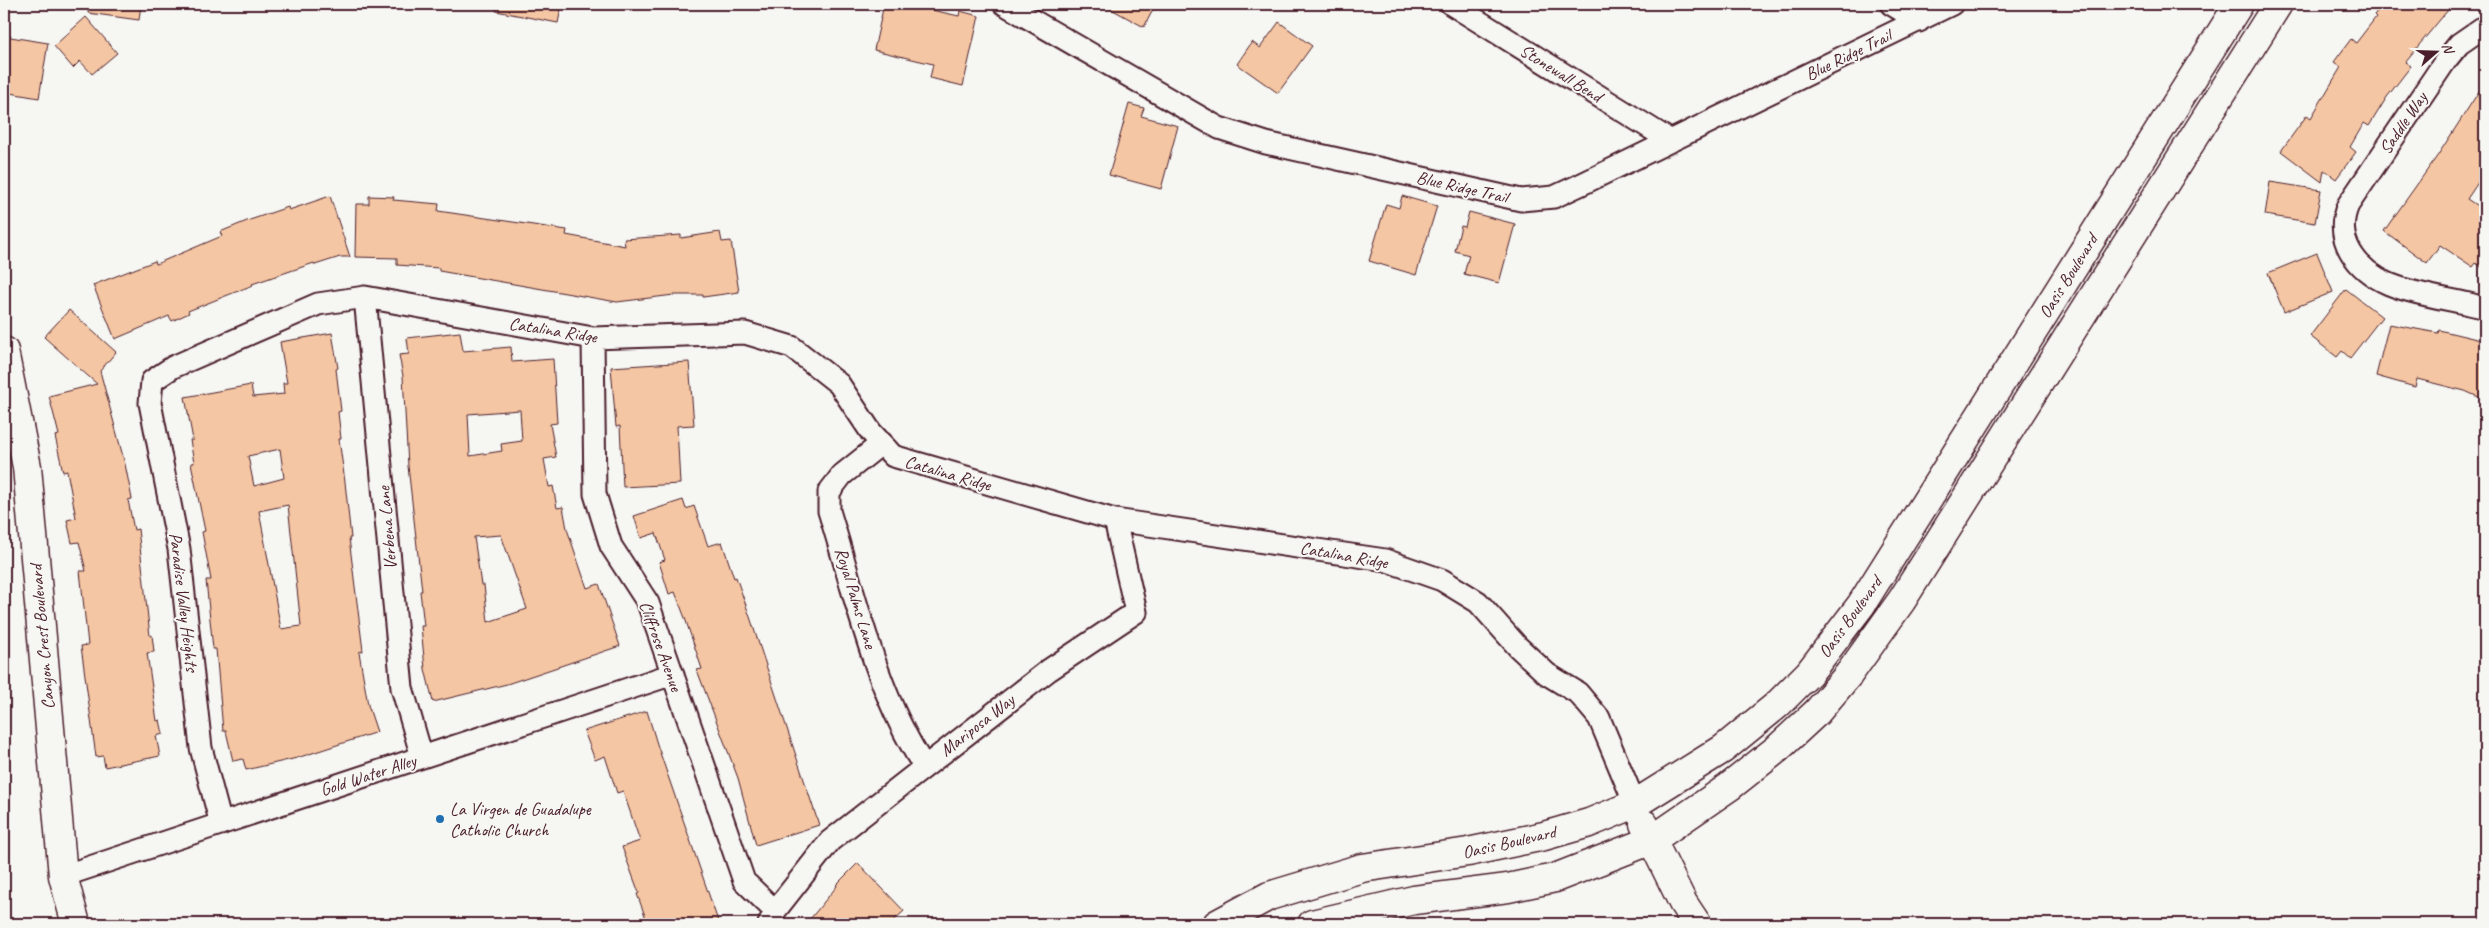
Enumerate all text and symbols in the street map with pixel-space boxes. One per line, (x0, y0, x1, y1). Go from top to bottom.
street label: Blue Ridge Trail (1801, 23, 1897, 85)
north arrow (2412, 28, 2462, 78)
street label: Stonewall Bend (1516, 39, 1609, 108)
text: N (2438, 41, 2458, 57)
street label: Saddle Way (2374, 86, 2433, 158)
street label: Blue Ridge Trail (1414, 166, 1513, 209)
street label: Oasis Boulevard (2034, 227, 2104, 322)
street label: Catalina Ridge (508, 312, 600, 348)
street label: Catalina Ridge (902, 450, 995, 496)
street label: Verbena Lane (372, 484, 402, 571)
street label: Paradise Valley Heights (165, 531, 204, 674)
street label: Catalina Ridge (1298, 536, 1391, 574)
street label: Royal Palms Lane (830, 545, 882, 652)
street label: Canyon Crest Boulevard (24, 561, 59, 710)
street label: Oasis Boulevard (1813, 570, 1889, 662)
street label: Cliffrose Avenue (634, 598, 688, 695)
street label: Mariposa Way (935, 688, 1020, 761)
street label: Gold Water Alley (317, 749, 420, 801)
place label: La Virgen de Guadalupe Catholic Church (450, 798, 592, 841)
marker: La Virgen de Guadalupe Catholic Church (434, 813, 446, 825)
street label: Oasis Boulevard (1460, 820, 1561, 863)

